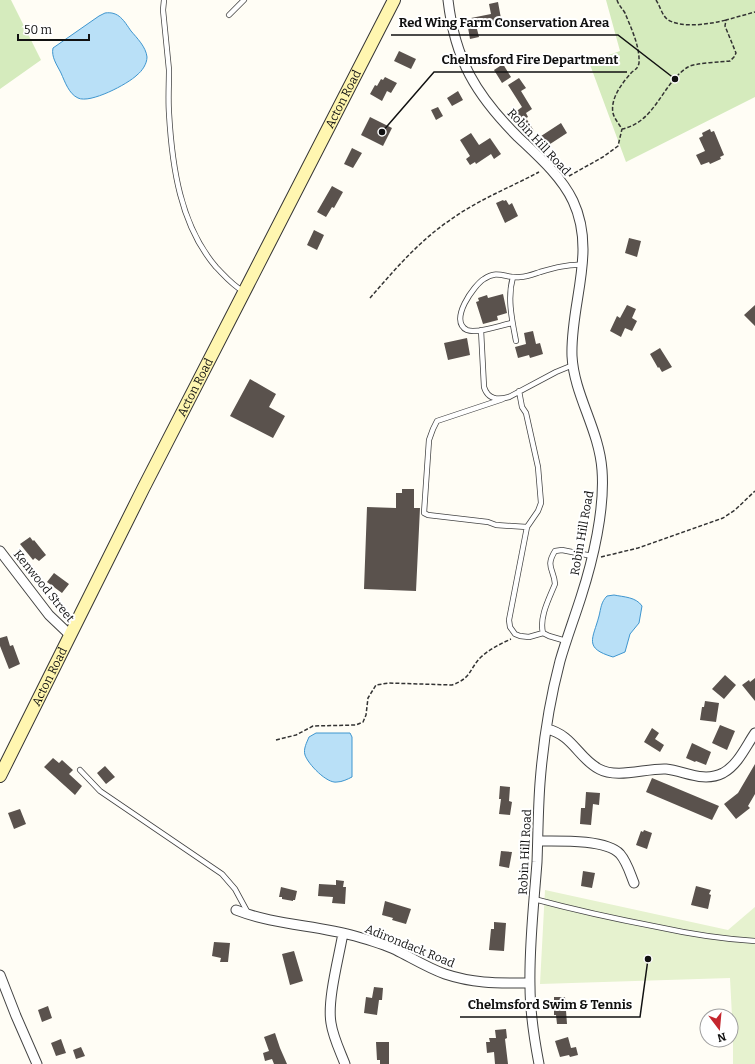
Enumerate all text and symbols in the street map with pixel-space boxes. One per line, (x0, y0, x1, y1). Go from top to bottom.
callout: Red Wing Farm Conservation Area (391, 10, 618, 35)
text: Red Wing Farm Conservation Area (399, 15, 610, 30)
scale bar (18, 16, 89, 42)
text: 50 m (24, 23, 53, 37)
callout: Chelmsford Fire Department (434, 47, 627, 72)
text: Chelmsford Fire Department (442, 52, 618, 67)
street label: Acton Road (322, 68, 364, 131)
street label: Robin Hill Road (505, 106, 573, 178)
street label: Acton Road (174, 356, 216, 419)
street label: Robin Hill Road (568, 490, 596, 576)
street label: Kenwood Street (11, 547, 78, 625)
street label: Acton Road (29, 645, 70, 708)
street label: Robin Hill Road (516, 809, 534, 895)
street label: Adirondack Road (363, 922, 457, 970)
callout: Chelmsford Swim & Tennis (460, 992, 640, 1017)
text: Chelmsford Swim & Tennis (468, 997, 632, 1012)
north arrow (699, 1008, 739, 1048)
text: N (715, 1030, 727, 1045)

